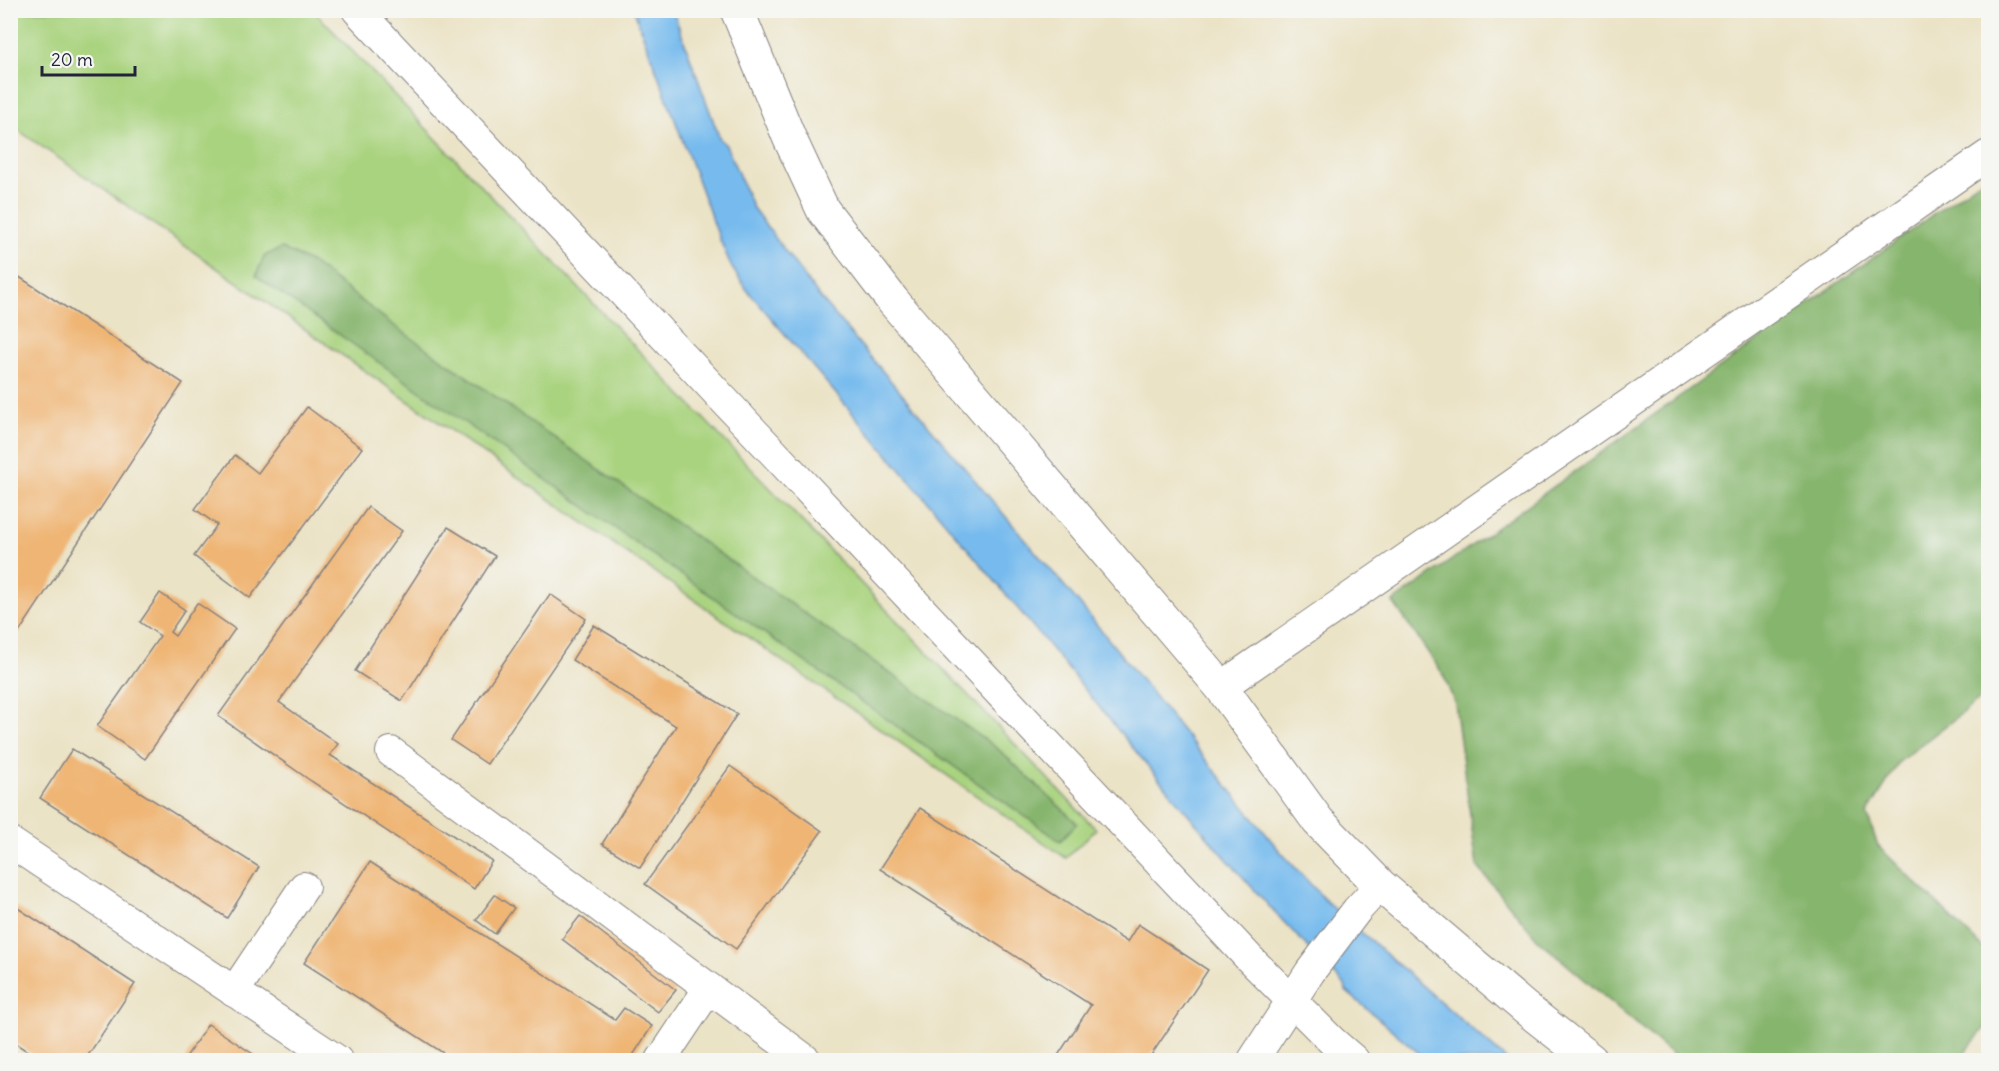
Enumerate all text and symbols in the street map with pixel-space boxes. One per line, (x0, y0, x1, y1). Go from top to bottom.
scale bar (42, 39, 135, 77)
text: 20 m (51, 48, 93, 71)

